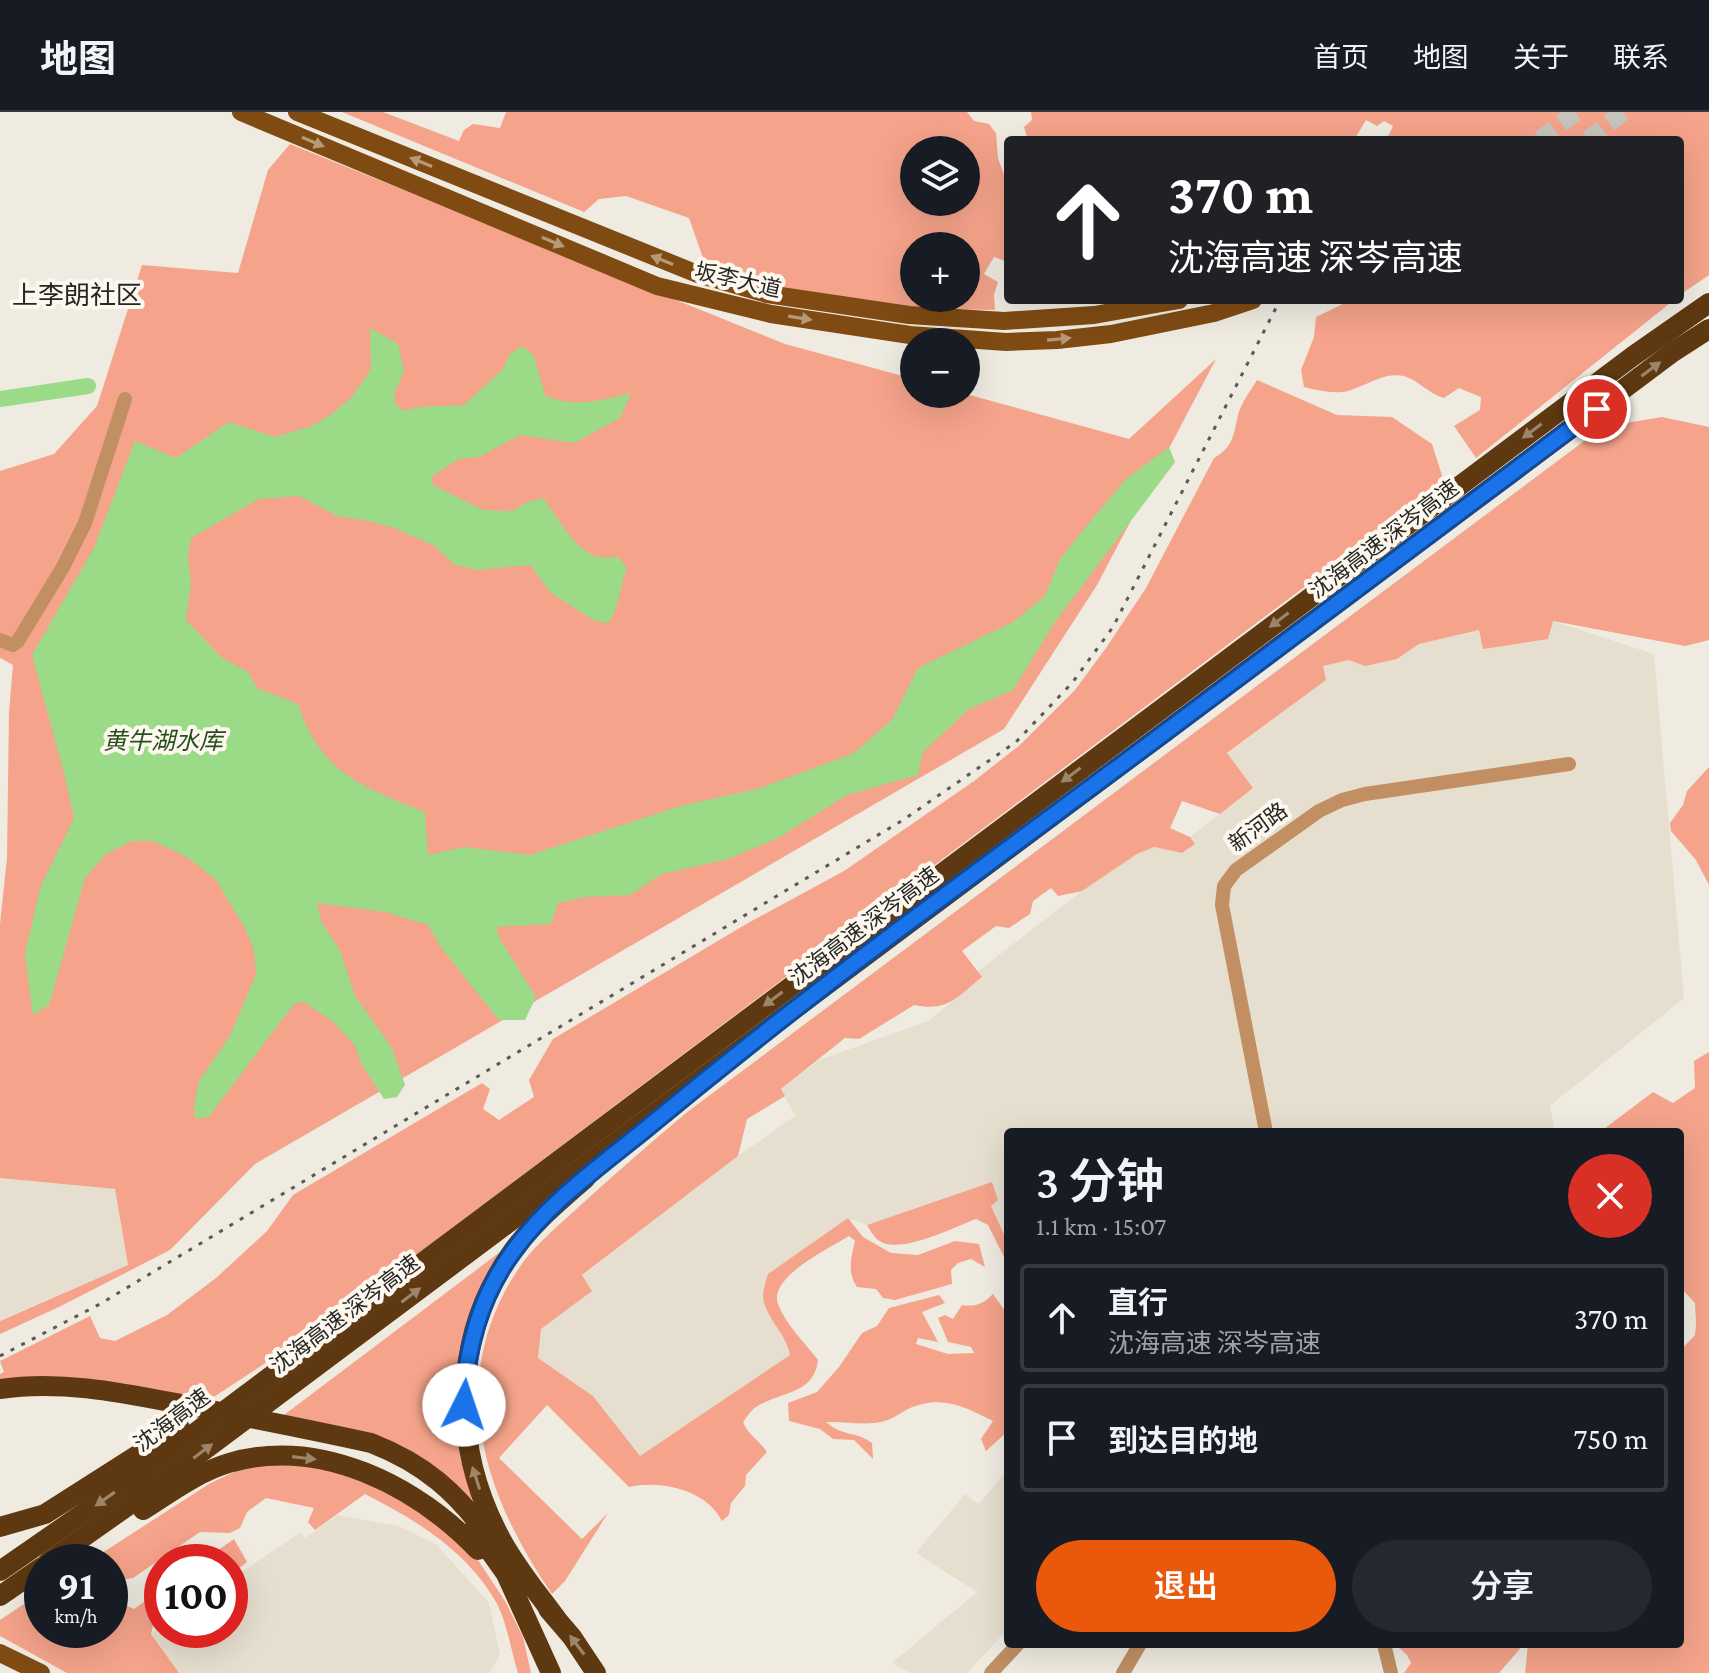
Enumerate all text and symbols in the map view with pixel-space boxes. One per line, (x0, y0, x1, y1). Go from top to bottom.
text: 地图 (40, 38, 116, 80)
text: 首页 (1313, 42, 1369, 73)
text: 地图 (1413, 42, 1469, 73)
text: 关于 (1513, 42, 1569, 73)
text: 联系 (1613, 42, 1669, 73)
one-way arrow (301, 136, 325, 149)
map controls (900, 136, 980, 408)
button: layers (900, 136, 980, 216)
one-way arrow (409, 156, 433, 169)
text: 370 m (1168, 163, 1313, 225)
icon: ahead (1036, 168, 1140, 272)
button: + (900, 232, 980, 312)
one-way arrow (541, 236, 564, 249)
text: 沈海高速 深岑高速 (1168, 238, 1463, 278)
one-way arrow (650, 253, 674, 266)
street label: 坂李大道 (692, 258, 784, 302)
district label: 上李朗社区 (12, 281, 142, 310)
one-way arrow (788, 312, 813, 325)
button: − (900, 328, 980, 408)
one-way arrow (1046, 333, 1071, 346)
one-way arrow (1640, 361, 1662, 377)
pin (1563, 375, 1631, 443)
icon: arrive (1575, 387, 1619, 431)
one-way arrow (1521, 423, 1543, 439)
street label: 沈海高速 深岑高速 (1305, 475, 1463, 603)
one-way arrow (1269, 611, 1289, 627)
water label: 黄牛湖水库 (103, 727, 227, 754)
one-way arrow (1060, 767, 1081, 783)
street label: 新河路 (1224, 797, 1292, 857)
street label: 沈海高速 深岑高速 (785, 862, 943, 990)
one-way arrow (763, 990, 783, 1006)
button: close (1568, 1154, 1652, 1238)
text: 3 分钟 (1036, 1155, 1164, 1208)
text: 1.1 km · 15:07 (1036, 1212, 1166, 1241)
street label: 沈海高速 深岑高速 (266, 1250, 424, 1378)
text: 直行 (1108, 1286, 1168, 1319)
one-way arrow (401, 1288, 421, 1304)
icon: ahead (1040, 1296, 1084, 1340)
text: 370 m (1574, 1302, 1648, 1335)
text: 沈海高速 深岑高速 (1108, 1329, 1321, 1358)
position arrow (422, 1363, 506, 1447)
street label: 沈海高速 (129, 1384, 215, 1456)
icon: arrive (1040, 1416, 1084, 1460)
text: 750 m (1574, 1422, 1648, 1455)
text: 到达目的地 (1108, 1424, 1258, 1457)
one-way arrow (192, 1443, 213, 1459)
one-way arrow (291, 1451, 316, 1464)
one-way arrow (470, 1466, 482, 1490)
one-way arrow (94, 1490, 115, 1506)
button: 退出 (1036, 1540, 1336, 1632)
button: 分享 (1352, 1540, 1652, 1632)
speed limit sign: 100 (144, 1544, 248, 1648)
text: 91 (58, 1563, 94, 1608)
text: km/h (54, 1605, 98, 1627)
one-way arrow (570, 1634, 586, 1655)

